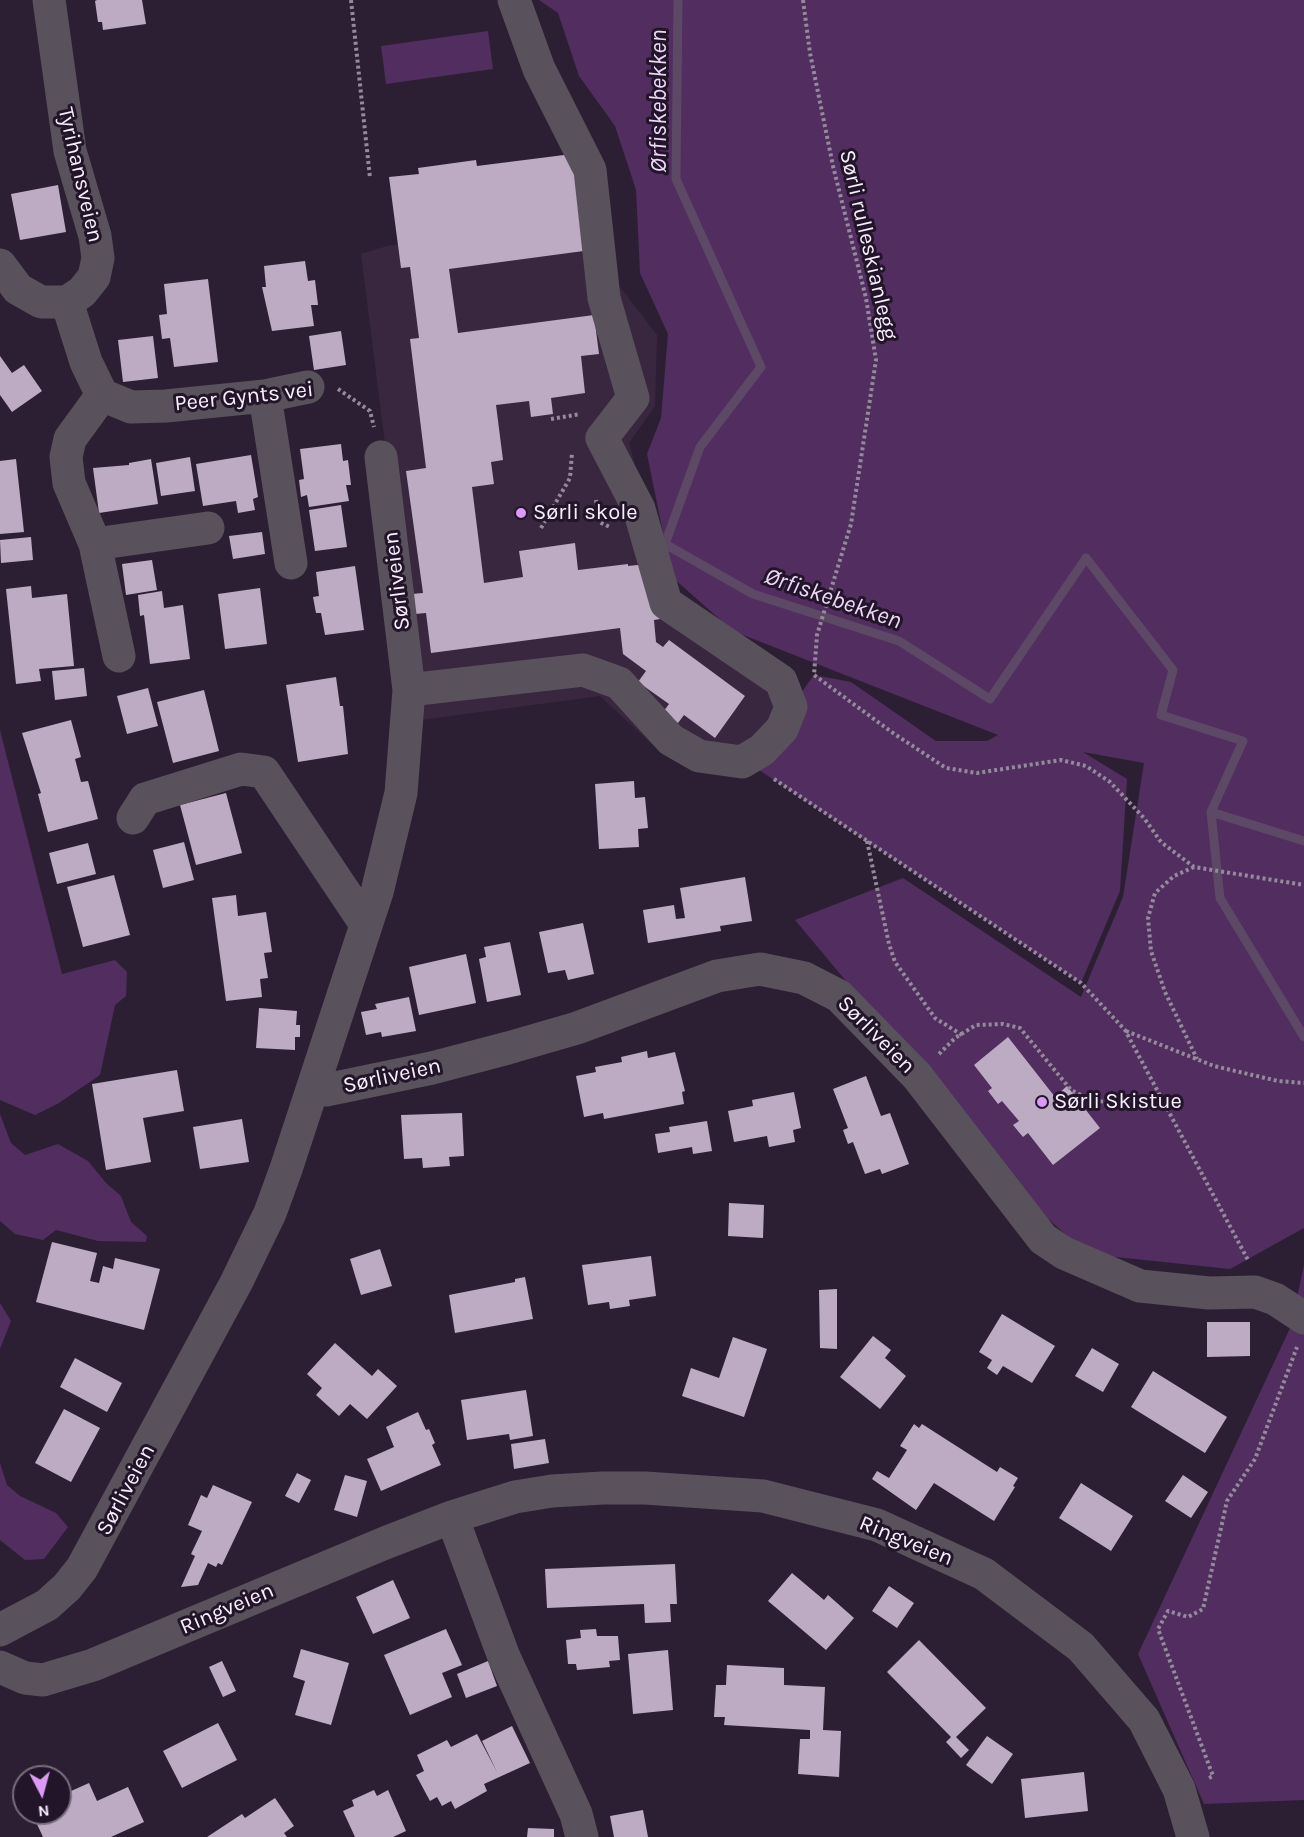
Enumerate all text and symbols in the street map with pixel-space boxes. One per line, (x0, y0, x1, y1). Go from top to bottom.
water label: Ørfiskebekken (645, 30, 673, 172)
street label: Tyrihansveien (52, 105, 108, 245)
street label: Sørli rulleskianlegg (833, 147, 903, 343)
street label: Peer Gynts vei (173, 377, 315, 417)
place label: Sørli skole (533, 500, 638, 526)
marker: Sørli skole (514, 506, 528, 520)
street label: Sørliveien (378, 530, 416, 632)
water label: Ørfiskebekken (761, 562, 905, 636)
street label: Sørliveien (831, 990, 921, 1080)
street label: Sørliveien (341, 1053, 443, 1099)
place label: Sørli Skistue (1054, 1089, 1182, 1115)
marker: Sørli Skistue (1035, 1095, 1049, 1109)
street label: Sørliveien (91, 1440, 161, 1540)
street label: Ringveien (855, 1510, 957, 1572)
street label: Ringveien (176, 1577, 278, 1641)
north arrow (12, 1765, 72, 1825)
text: N (37, 1801, 50, 1821)

